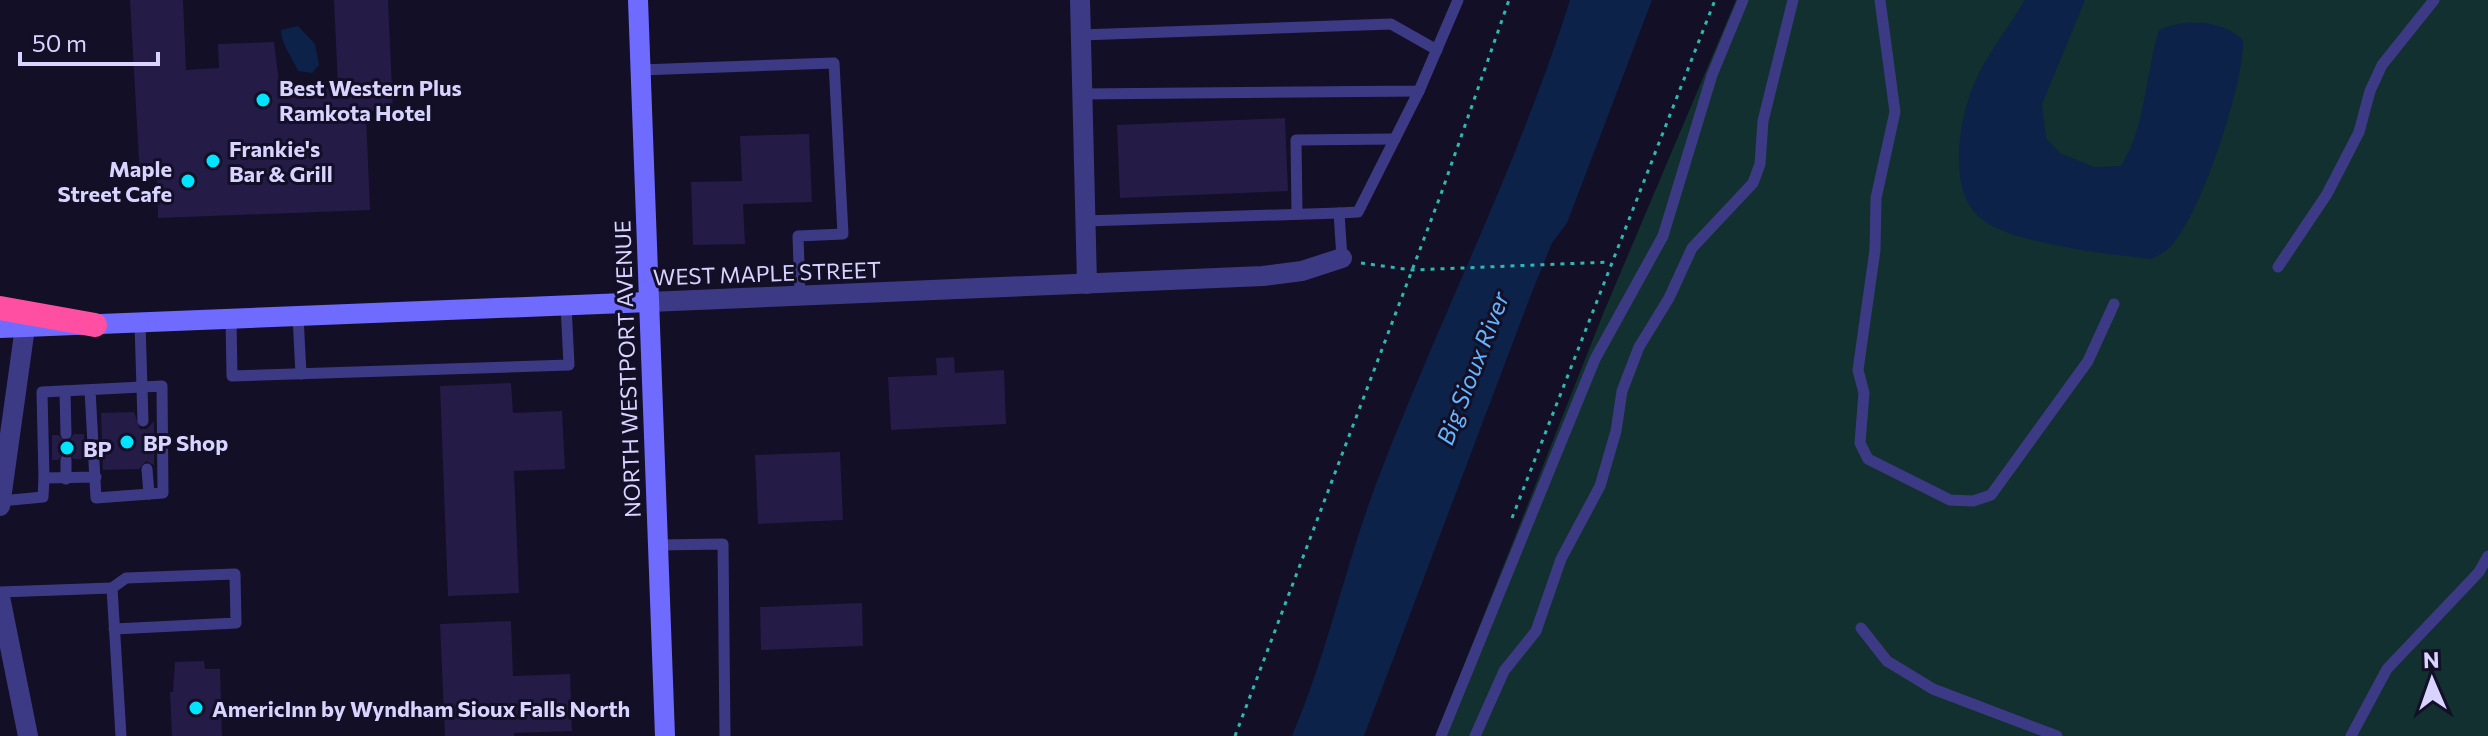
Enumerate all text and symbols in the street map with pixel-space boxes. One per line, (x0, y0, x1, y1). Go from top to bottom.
scale bar (20, 16, 158, 66)
text: 50 m (32, 28, 87, 57)
place label: Best Western Plus Ramkota Hotel (279, 74, 462, 126)
marker: Best Western Plus Ramkota Hotel (254, 91, 272, 109)
place label: Frankie's Bar & Grill (229, 135, 333, 187)
marker: Frankie's Bar & Grill (204, 152, 222, 170)
place label: Maple Street Cafe (58, 155, 172, 207)
marker: Maple Street Cafe (179, 172, 197, 190)
street label: NORTH WESTPORT AVENUE (608, 220, 646, 518)
street label: WEST MAPLE STREET (653, 256, 881, 290)
water label: Big Sioux River (1430, 286, 1515, 448)
place label: BP Shop (143, 429, 228, 456)
marker: BP Shop (118, 433, 136, 451)
place label: BP (83, 435, 112, 462)
marker: BP (58, 439, 76, 457)
north arrow (2392, 640, 2472, 720)
text: N (2423, 646, 2440, 673)
place label: AmericInn by Wyndham Sioux Falls North (212, 695, 630, 722)
marker: AmericInn by Wyndham Sioux Falls North (187, 699, 205, 717)

